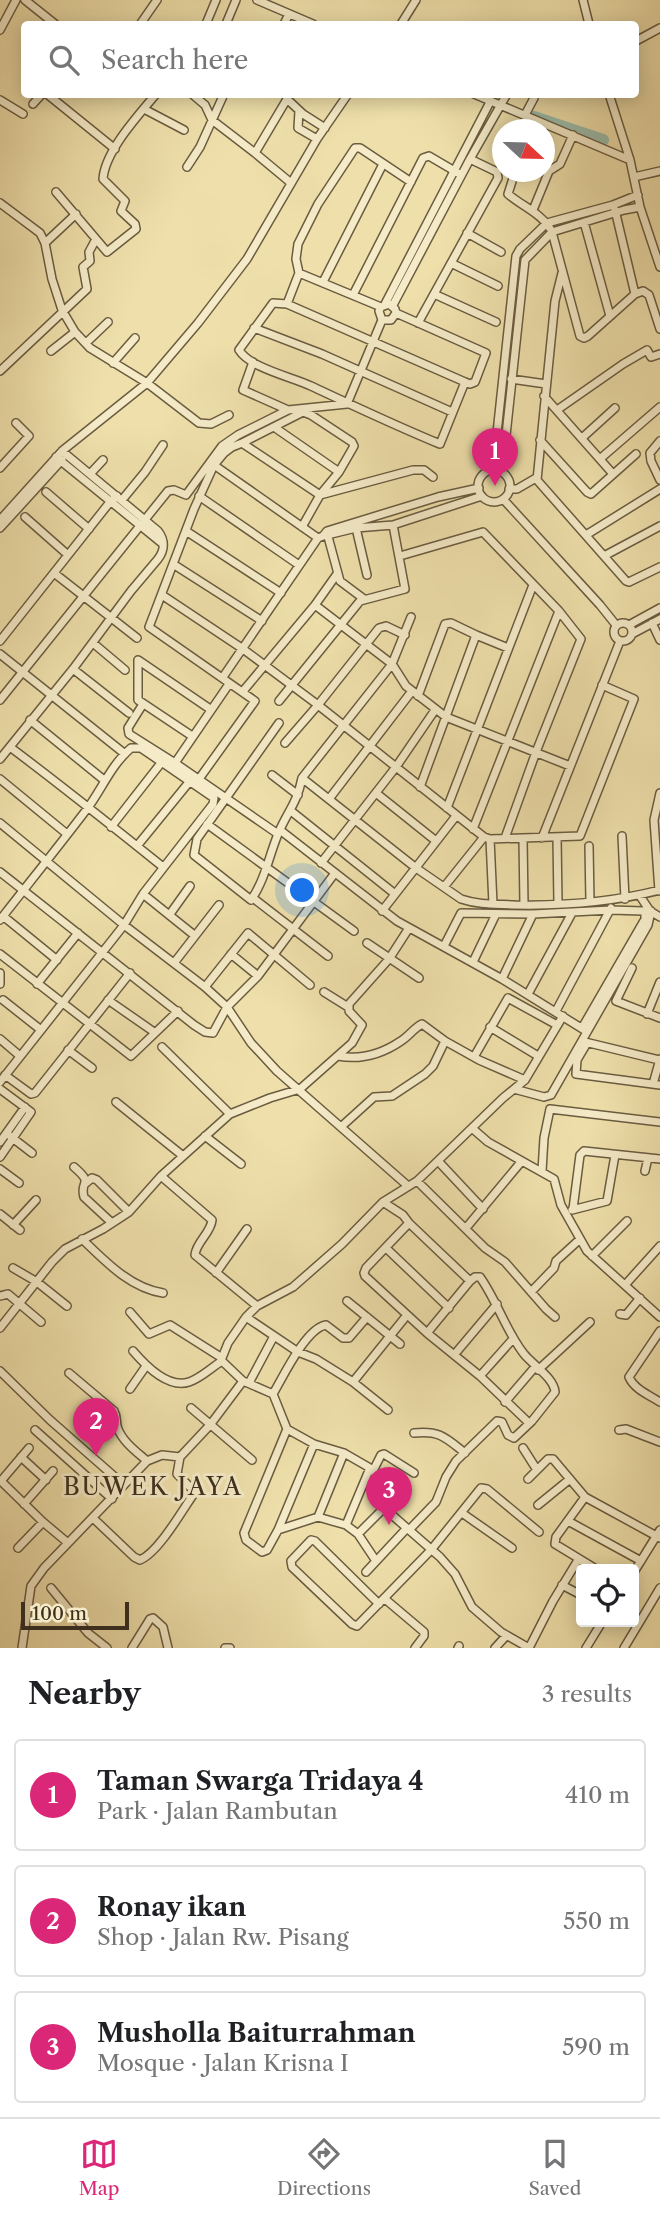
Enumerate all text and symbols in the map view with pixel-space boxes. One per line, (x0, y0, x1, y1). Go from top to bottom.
search box (21, 21, 639, 98)
icon: search (45, 41, 83, 79)
text: Search here (101, 44, 248, 76)
north arrow (492, 119, 555, 182)
pin: 1 (472, 428, 518, 486)
your location (285, 873, 319, 907)
pin: 2 (73, 1398, 119, 1456)
pin: 3 (366, 1467, 412, 1525)
district label: BUWEK JAYA (63, 1472, 243, 1501)
map controls (576, 1564, 639, 1627)
button: locate (576, 1564, 639, 1627)
scale bar (21, 1599, 130, 1631)
text: 100 m (32, 1602, 87, 1625)
text: Nearby (28, 1675, 141, 1712)
text: 3 results (542, 1680, 632, 1708)
text: Taman Swarga Tridaya 4 (97, 1765, 424, 1797)
text: 1 (48, 1781, 58, 1809)
text: 410 m (565, 1781, 630, 1809)
text: Park · Jalan Rambutan (97, 1797, 338, 1825)
text: Ronay ikan (97, 1891, 246, 1923)
text: 2 (46, 1907, 60, 1935)
text: 550 m (563, 1907, 630, 1935)
text: Shop · Jalan Rw. Pisang (97, 1923, 349, 1951)
text: Musholla Baiturrahman (97, 2017, 416, 2049)
text: 3 (47, 2033, 60, 2061)
text: 590 m (562, 2033, 630, 2061)
text: Mosque · Jalan Krisna I (97, 2049, 349, 2077)
tab: Map (79, 2135, 120, 2200)
tab: Directions (277, 2135, 371, 2200)
tab: Saved (528, 2135, 581, 2200)

